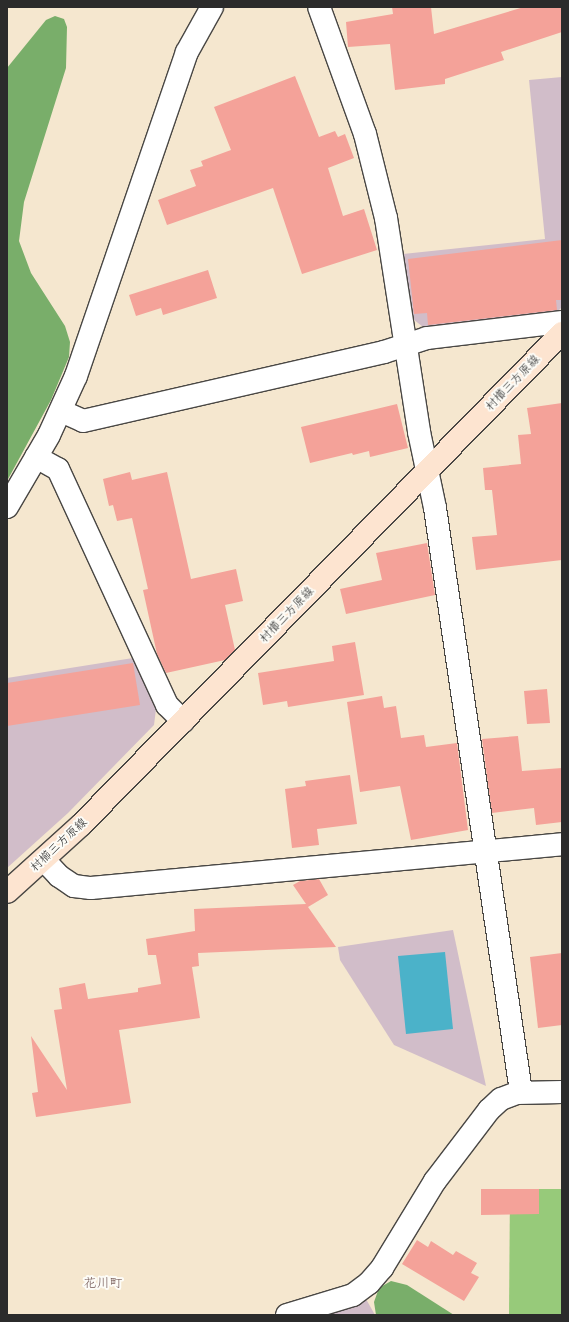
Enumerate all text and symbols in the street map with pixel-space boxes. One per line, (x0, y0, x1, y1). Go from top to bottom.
street label: 村櫛三方原線 (483, 352, 543, 414)
street label: 村櫛三方原線 (257, 584, 317, 646)
street label: 村櫛三方原線 (28, 815, 90, 875)
district label: 花川町 (84, 1275, 122, 1291)

